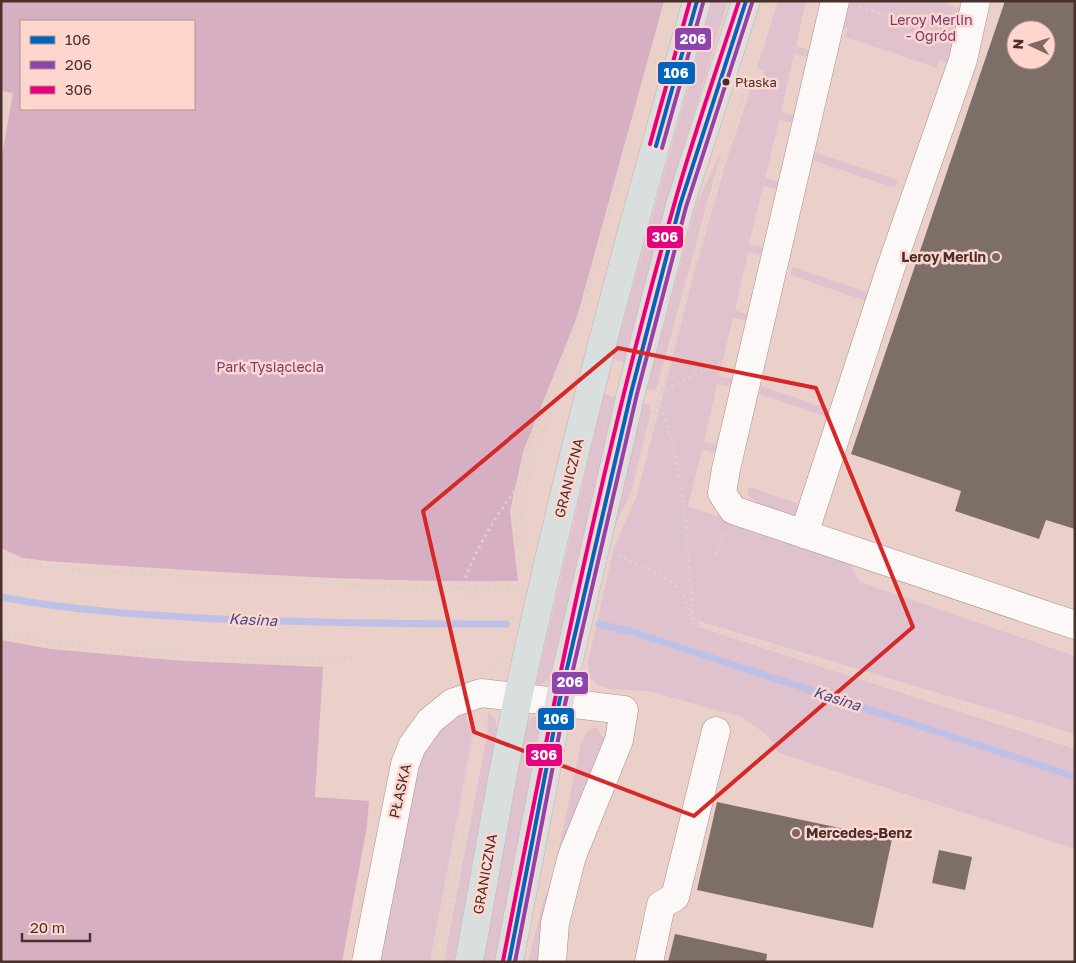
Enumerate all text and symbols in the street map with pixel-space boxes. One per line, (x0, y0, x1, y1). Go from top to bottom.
park label: Leroy Merlin - Ogród (889, 11, 973, 44)
legend (20, 20, 195, 110)
north arrow (1006, 20, 1056, 70)
line badge: 206 (674, 27, 712, 51)
text: 106 (65, 30, 91, 48)
text: 206 (680, 30, 706, 47)
text: N (1009, 38, 1026, 50)
text: 206 (65, 55, 92, 73)
line badge: 106 (657, 61, 696, 85)
text: 106 (663, 64, 689, 81)
place label: Płaska (735, 74, 777, 90)
marker: Płaska (721, 77, 731, 87)
text: 306 (65, 80, 92, 98)
line badge: 306 (646, 225, 684, 249)
text: 306 (652, 228, 678, 245)
place label: Leroy Merlin (901, 248, 986, 265)
marker: Leroy Merlin (990, 251, 1002, 263)
park label: Park Tysiąclecia (216, 358, 324, 375)
street label: GRANICZNA (550, 436, 587, 520)
water label: Kasina (228, 609, 278, 629)
line badge: 206 (551, 671, 589, 695)
text: 206 (557, 673, 583, 690)
water label: Kasina (812, 682, 864, 714)
line badge: 106 (537, 707, 575, 731)
text: 106 (543, 710, 569, 727)
line badge: 306 (525, 743, 563, 767)
text: 306 (531, 746, 557, 763)
street label: PŁASKA (385, 761, 414, 820)
place label: Mercedes-Benz (806, 824, 912, 841)
marker: Mercedes-Benz (790, 827, 802, 839)
street label: GRANICZNA (469, 832, 500, 916)
scale bar (22, 910, 90, 942)
text: 20 m (30, 918, 65, 936)

